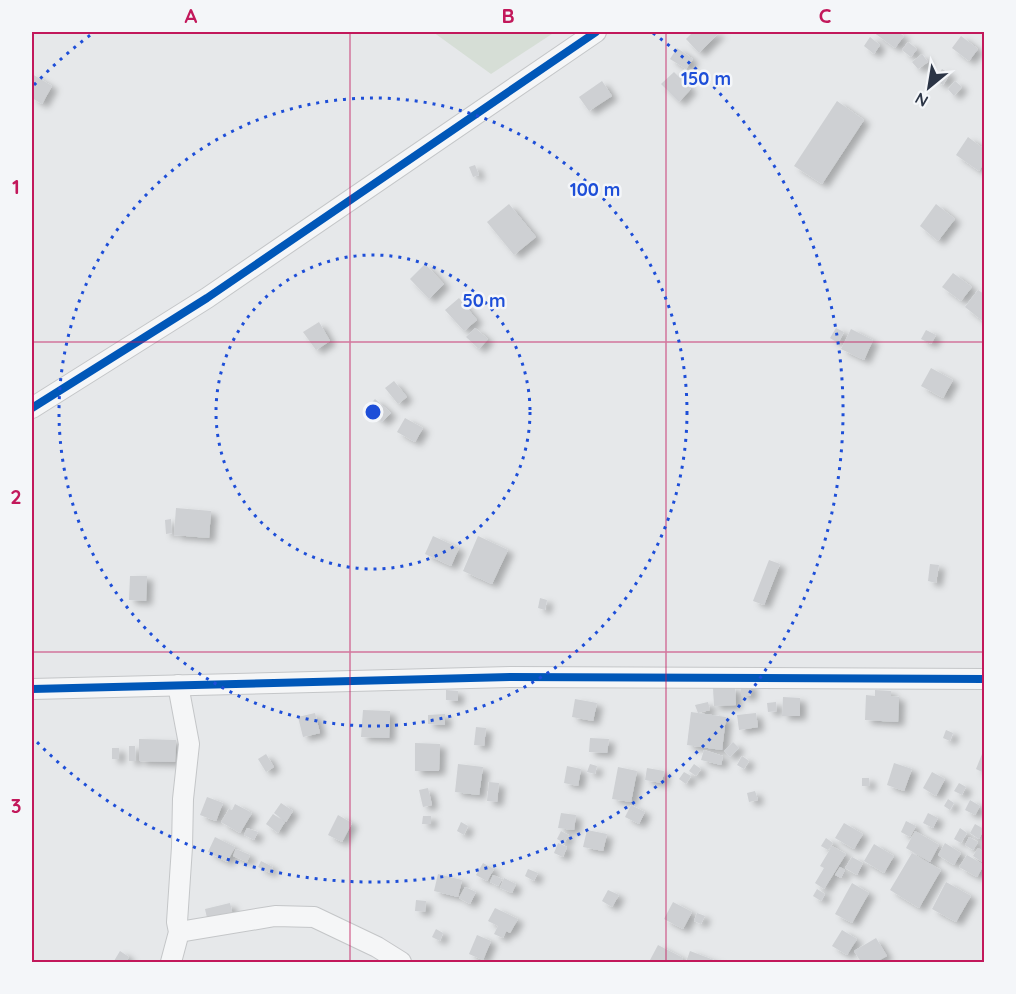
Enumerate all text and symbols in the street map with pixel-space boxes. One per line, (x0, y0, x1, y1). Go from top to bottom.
text: A (185, 3, 198, 28)
text: B (501, 3, 515, 28)
text: C (819, 3, 832, 28)
north arrow (899, 57, 959, 117)
text: 150 m (681, 67, 731, 90)
text: N (911, 88, 932, 112)
text: 1 (12, 174, 20, 199)
text: 100 m (570, 178, 620, 201)
text: 50 m (462, 289, 506, 312)
centre of rings (363, 402, 383, 422)
text: 2 (10, 484, 22, 509)
text: 3 (11, 793, 21, 818)

